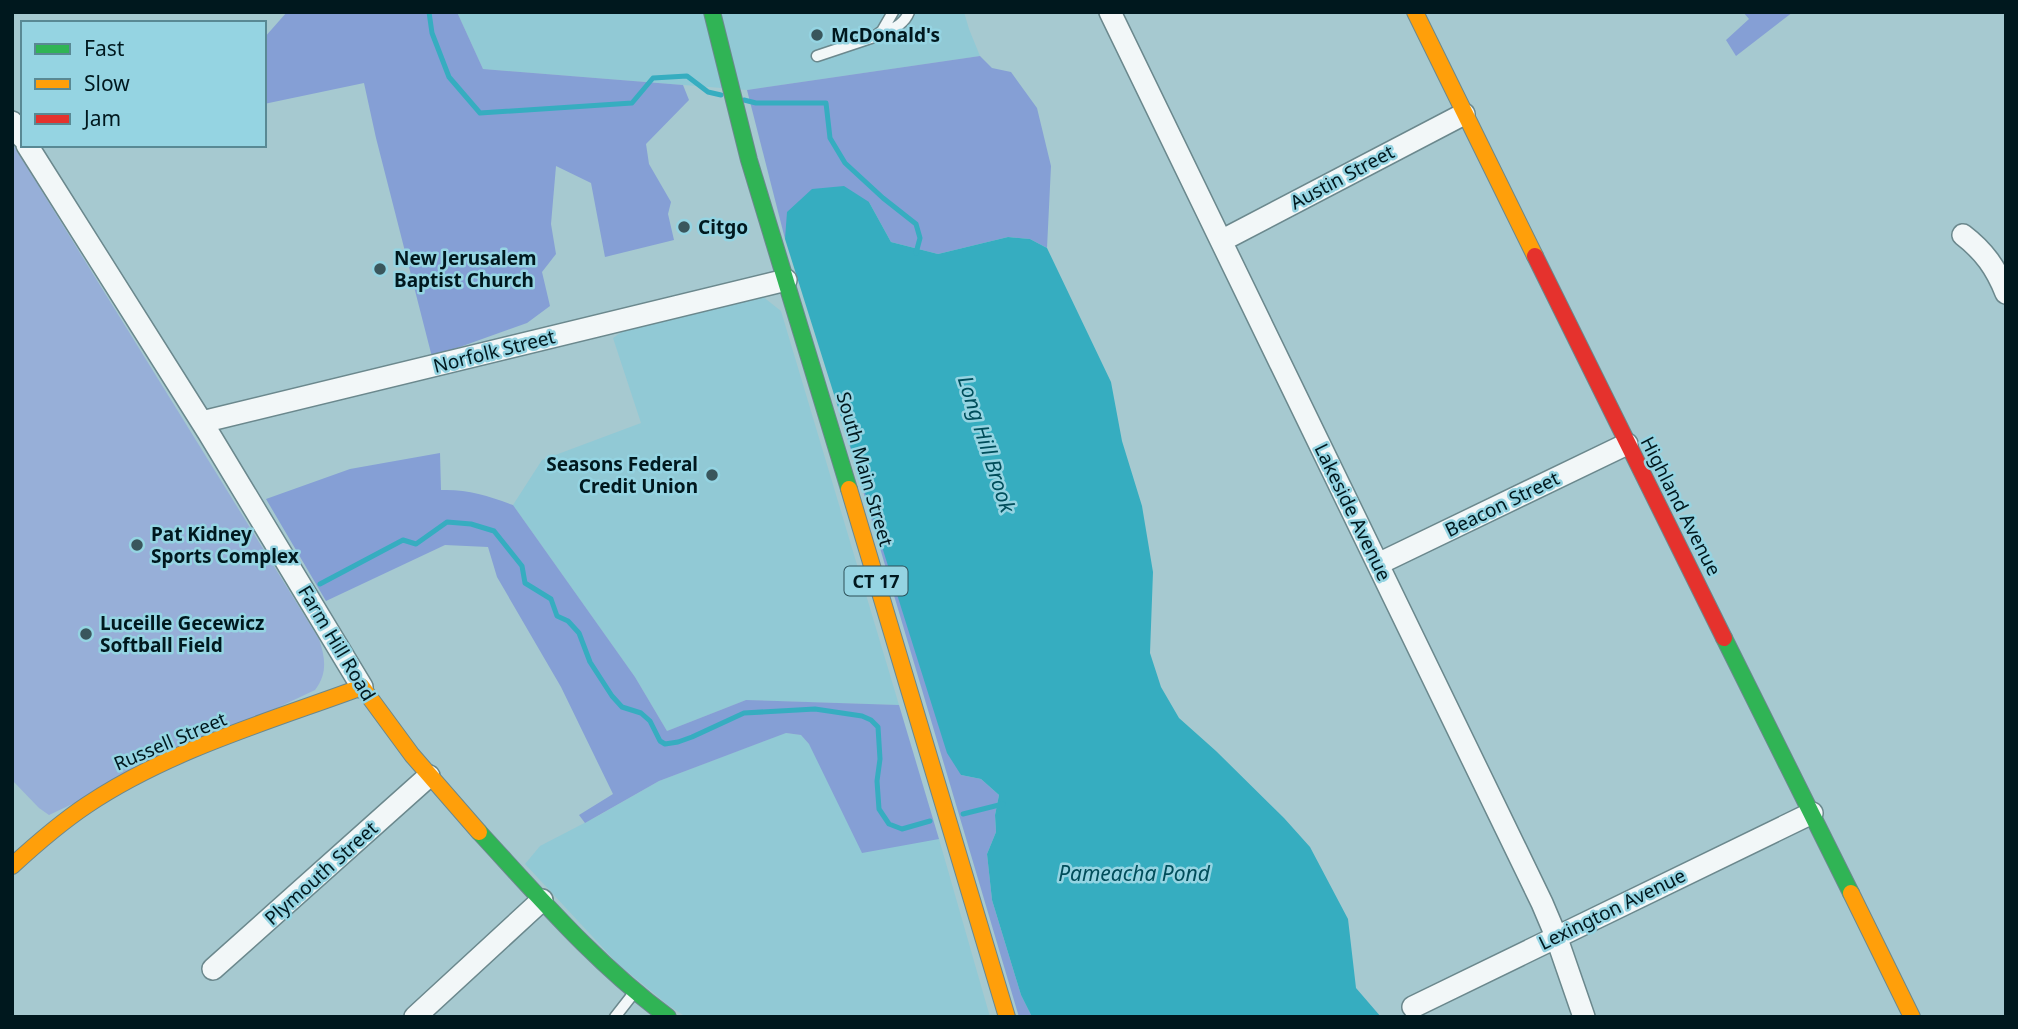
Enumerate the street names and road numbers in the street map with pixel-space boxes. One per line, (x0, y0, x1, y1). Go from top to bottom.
street label: Austin Street (1285, 139, 1399, 215)
street label: Norfolk Street (430, 323, 558, 379)
street label: South Main Street (830, 389, 900, 549)
street label: Highland Avenue (1635, 432, 1727, 580)
street label: Lakeside Avenue (1309, 439, 1397, 585)
street label: Beacon Street (1441, 465, 1564, 543)
road number: CT 17 (844, 566, 908, 596)
street label: Farm Hill Road (292, 580, 382, 706)
street label: Russell Street (110, 705, 231, 776)
street label: Plymouth Street (259, 815, 383, 931)
street label: Lexington Avenue (1534, 862, 1690, 956)

